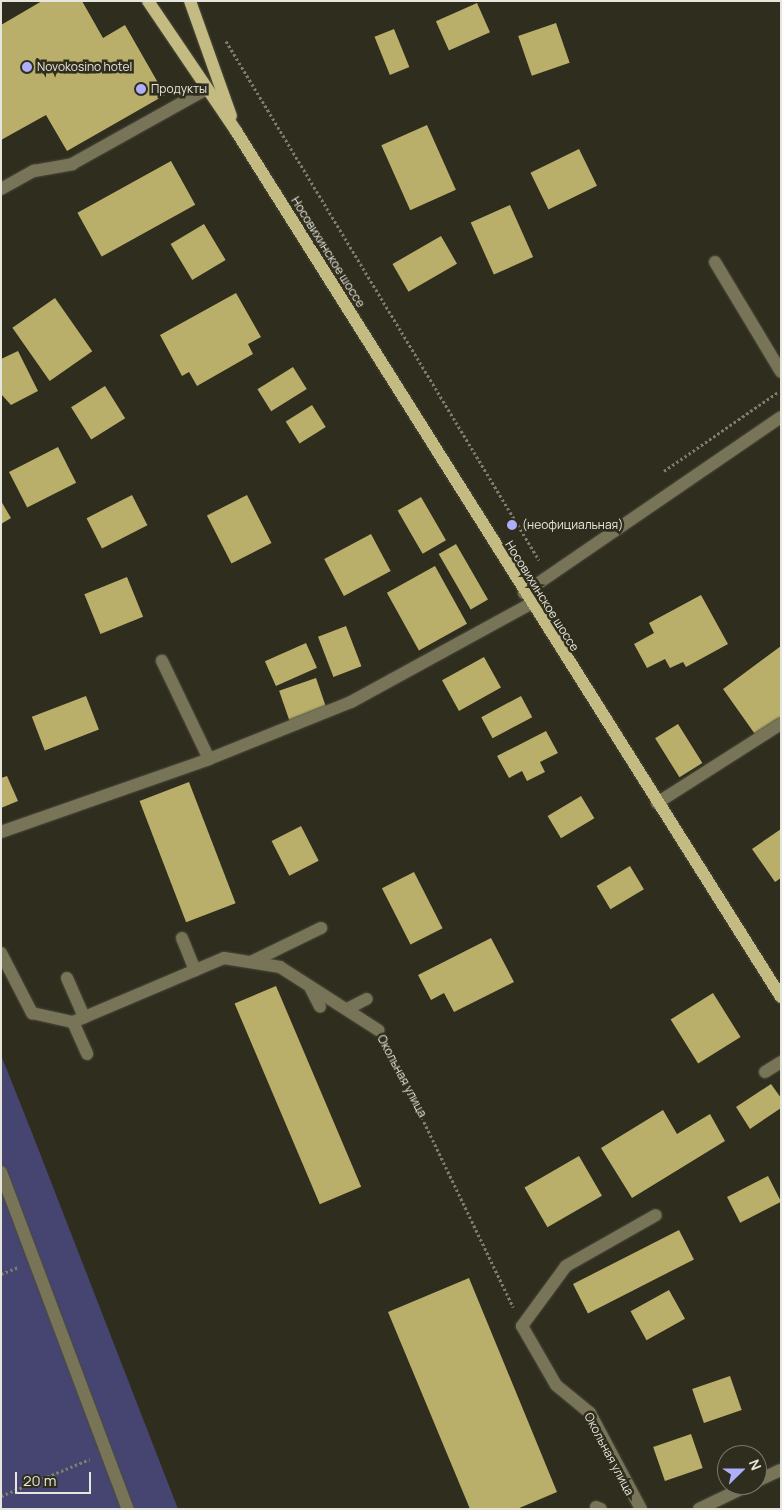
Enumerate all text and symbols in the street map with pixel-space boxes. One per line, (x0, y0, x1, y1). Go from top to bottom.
place label: Novokosino hotel (37, 60, 132, 74)
marker: Novokosino hotel (21, 61, 33, 73)
place label: Продукты (151, 82, 207, 96)
marker: Продукты (135, 83, 147, 95)
street label: Носовихинское шоссе (288, 194, 368, 310)
place label: (неофициальная) (522, 518, 623, 532)
marker: (неофициальная) (506, 519, 518, 531)
street label: Носовихинское шоссе (502, 538, 582, 654)
street label: Окольная улица (374, 1032, 430, 1120)
street label: Окольная улица (581, 1410, 637, 1498)
north arrow (717, 1445, 767, 1495)
text: N (745, 1456, 766, 1473)
scale bar (18, 1462, 94, 1494)
text: 20 m (23, 1470, 56, 1491)

